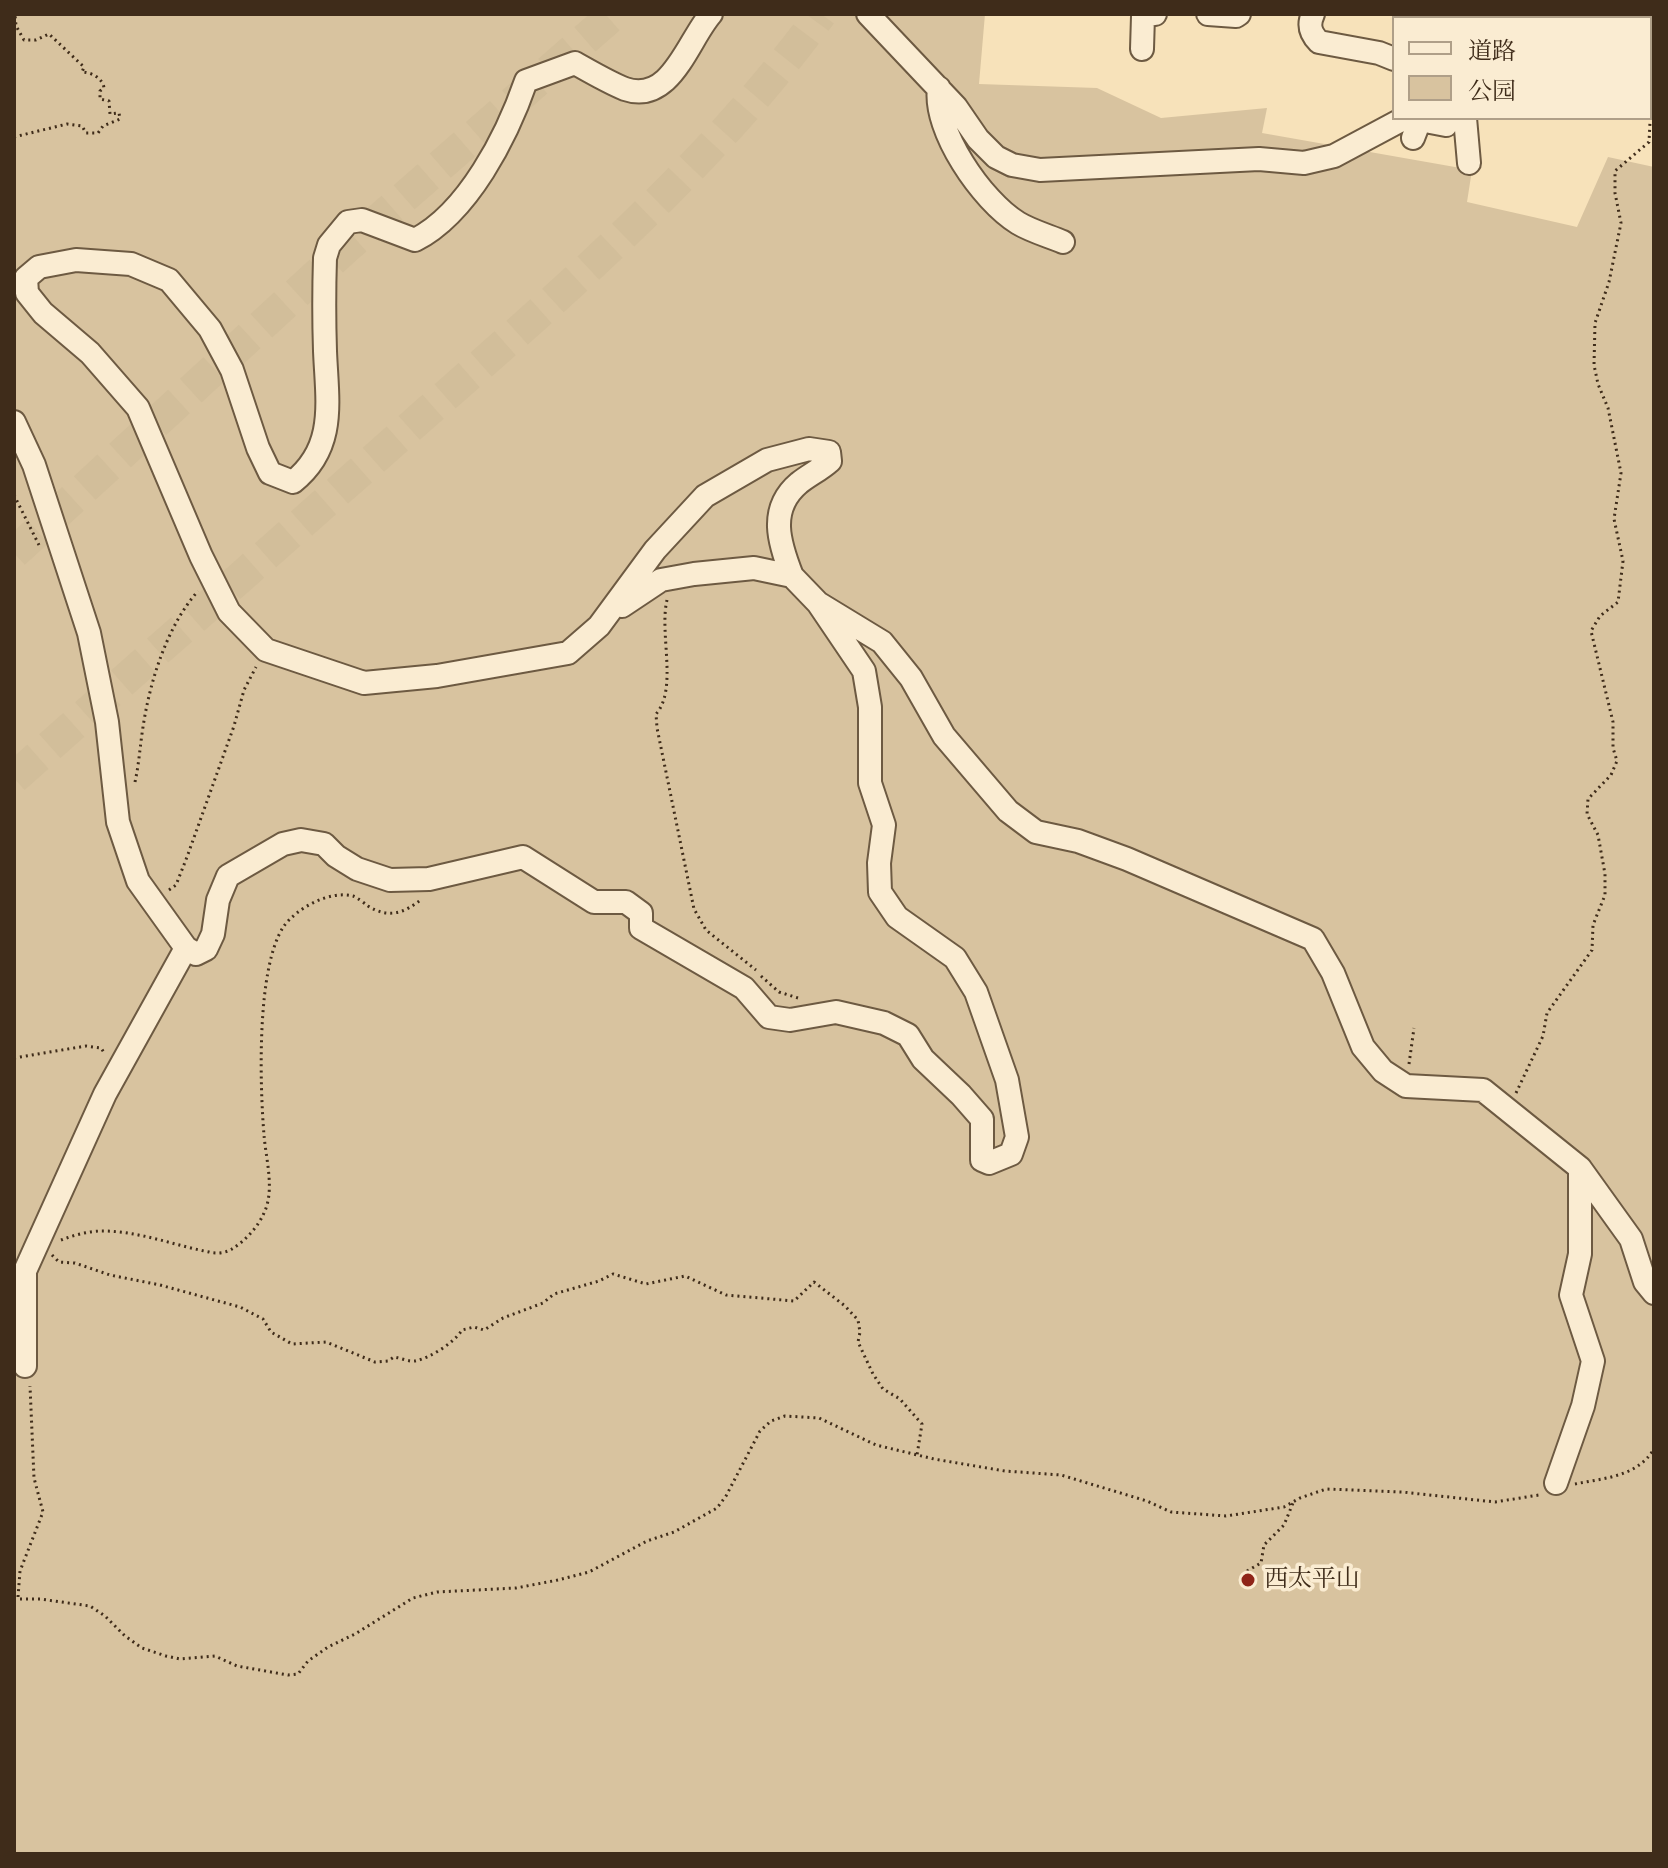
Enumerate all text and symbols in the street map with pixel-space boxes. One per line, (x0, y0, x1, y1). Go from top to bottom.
legend (1392, 16, 1652, 120)
text: 道路 (1468, 36, 1516, 66)
text: 公园 (1468, 76, 1516, 106)
place label: 西太平山 (1264, 1566, 1360, 1594)
marker: 西太平山 (1239, 1571, 1257, 1589)

